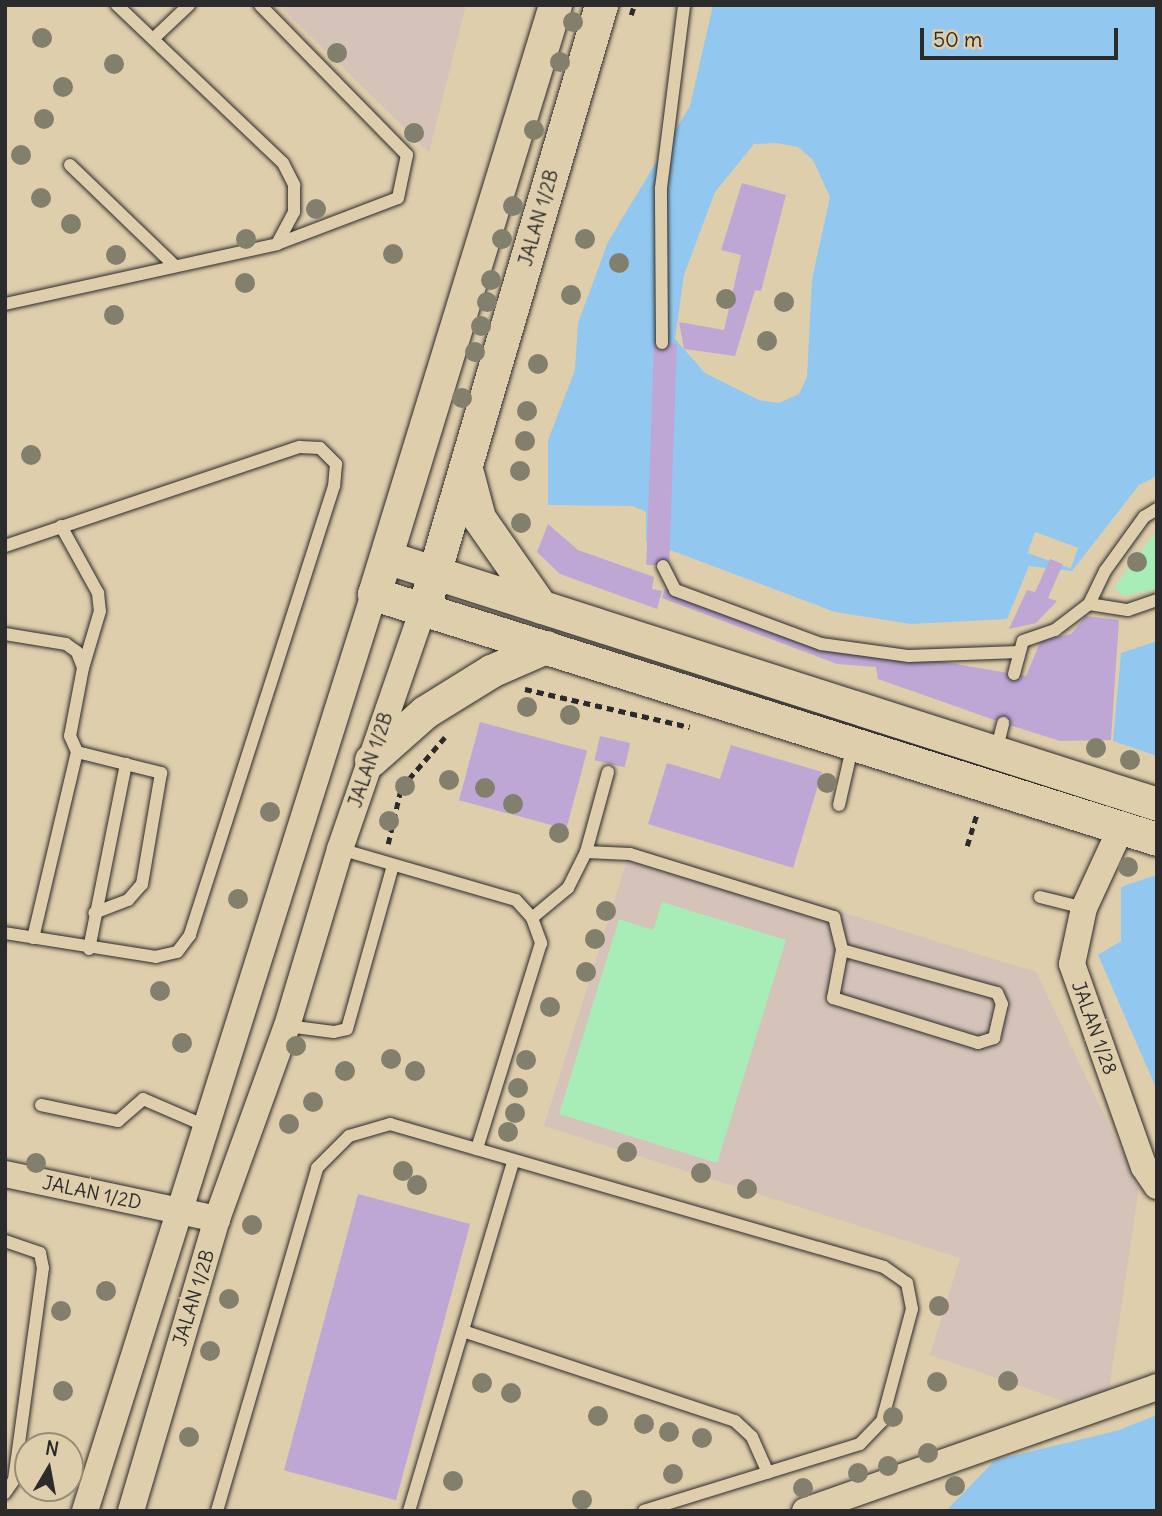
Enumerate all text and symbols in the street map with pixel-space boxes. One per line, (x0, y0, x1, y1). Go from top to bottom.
scale bar (924, 14, 1122, 58)
text: 50 m (933, 26, 982, 53)
street label: JALAN 1/2B (514, 167, 564, 269)
street label: JALAN 1/2B (344, 709, 398, 811)
street label: JALAN 1/28 (1067, 978, 1121, 1078)
street label: JALAN 1/2D (40, 1171, 144, 1215)
street label: JALAN 1/2B (169, 1247, 219, 1349)
north arrow (14, 1432, 84, 1502)
text: N (44, 1435, 61, 1461)

